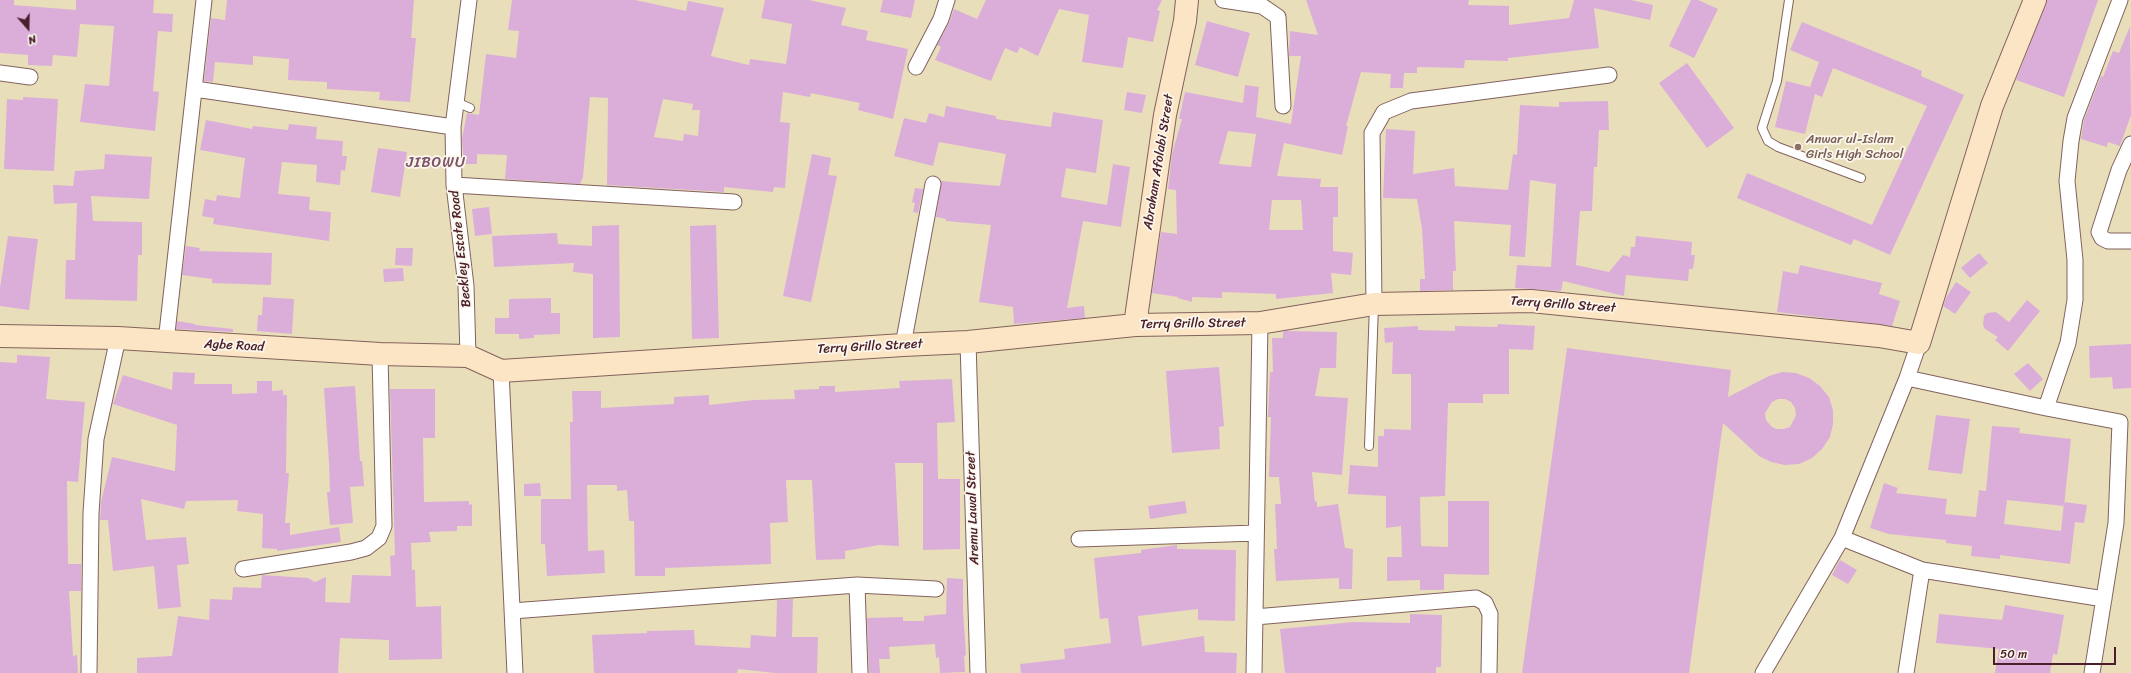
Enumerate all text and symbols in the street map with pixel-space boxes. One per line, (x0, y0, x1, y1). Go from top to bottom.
north arrow (8, 8, 48, 48)
text: N (25, 30, 39, 50)
street label: Abraham Afolabi Street (1141, 93, 1177, 231)
place label: Anwar ul-Islam Girls High School (1806, 132, 1903, 163)
marker: Anwar ul-Islam Girls High School (1793, 142, 1803, 152)
district label: JIBOWU (406, 154, 466, 172)
street label: Beckley Estate Road (447, 190, 475, 308)
street label: Terry Grillo Street (1510, 294, 1616, 316)
street label: Terry Grillo Street (1140, 315, 1246, 333)
street label: Terry Grillo Street (817, 336, 923, 358)
street label: Agbe Road (204, 337, 264, 355)
street label: Aremu Lawal Street (963, 451, 983, 565)
scale bar (1995, 639, 2118, 665)
text: 50 m (2000, 643, 2027, 665)

